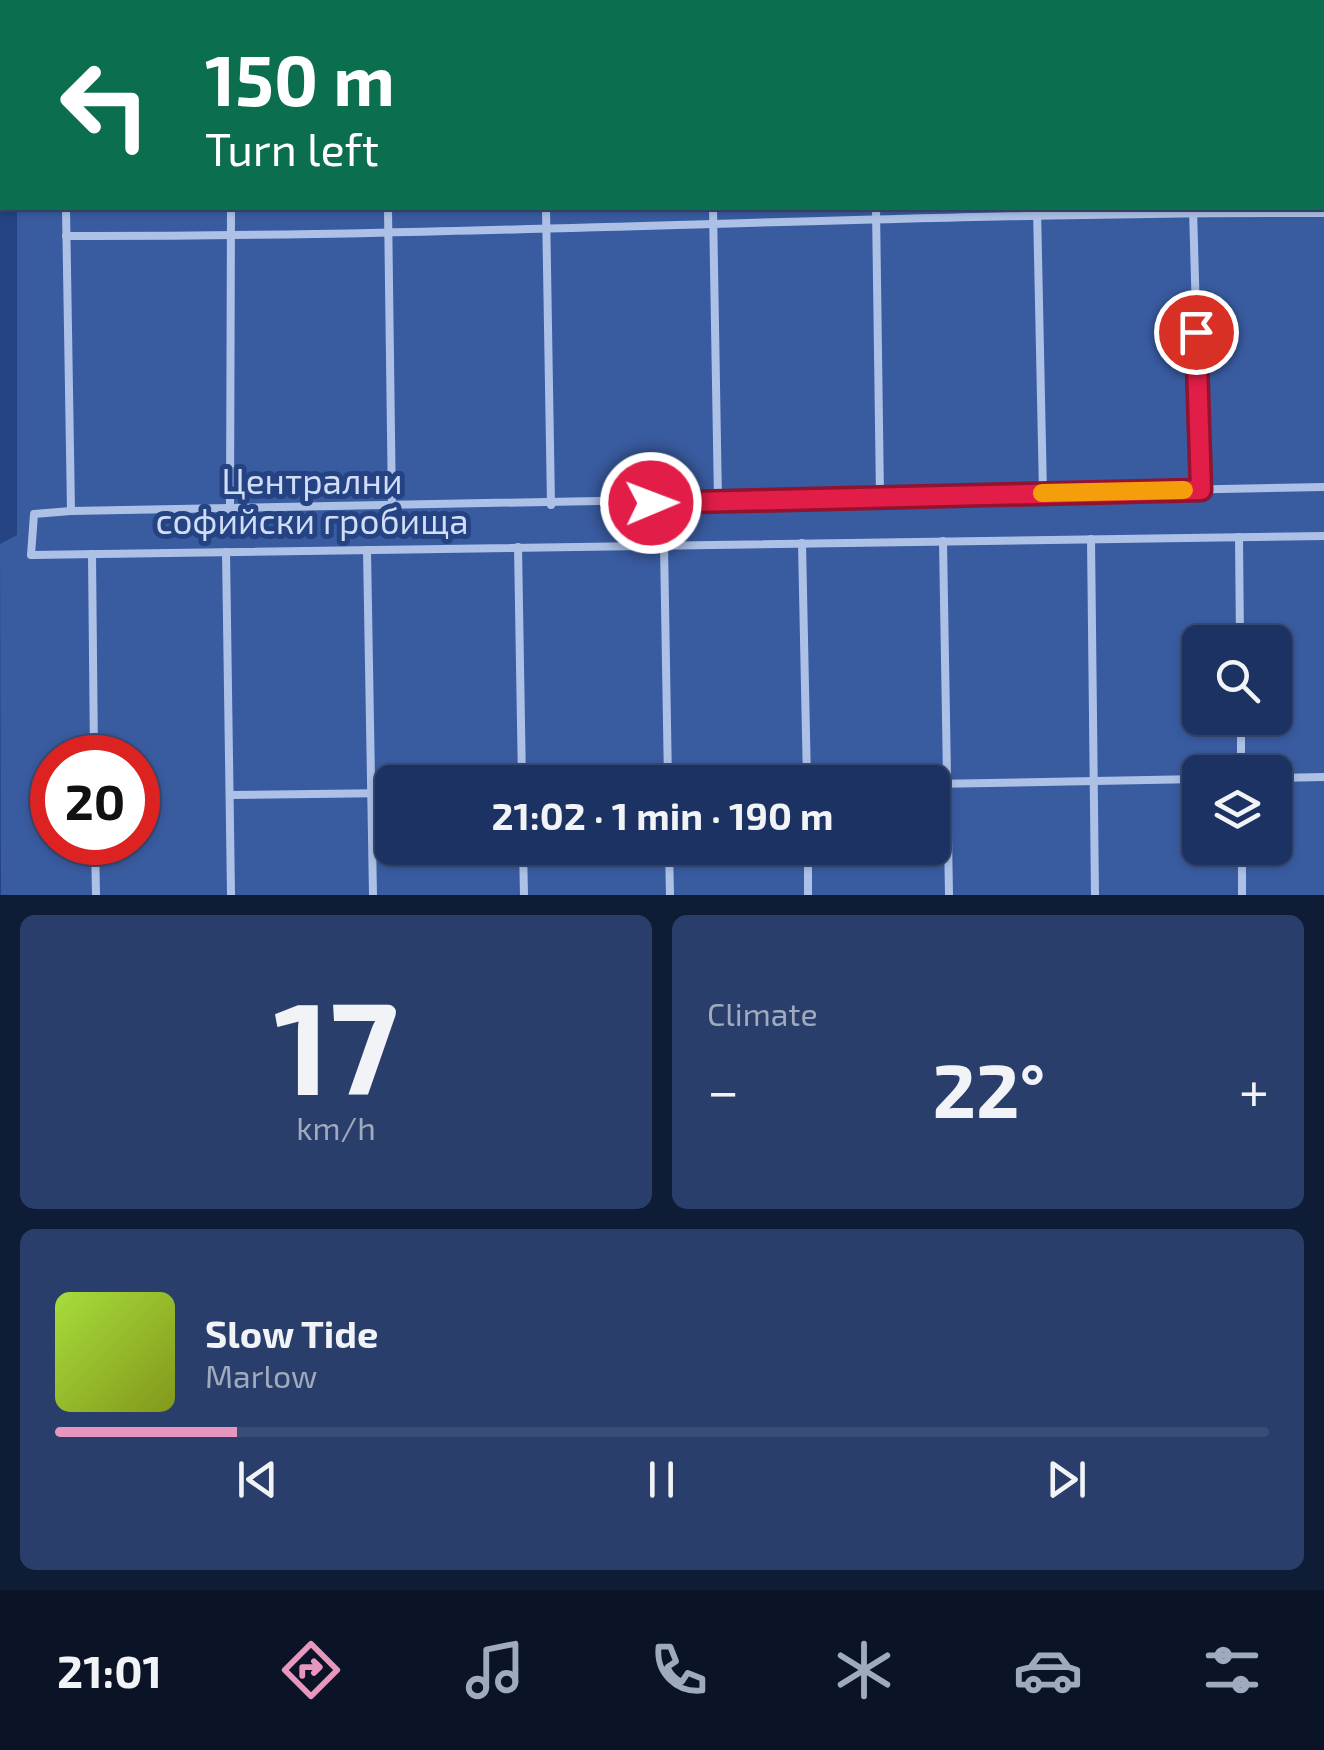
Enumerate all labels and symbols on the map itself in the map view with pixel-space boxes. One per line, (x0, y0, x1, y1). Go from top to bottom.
pin (1154, 290, 1239, 375)
position arrow (599, 451, 703, 555)
park label: Централни софийски гробища (155, 459, 469, 541)
speed limit sign: 20 (30, 735, 160, 865)

